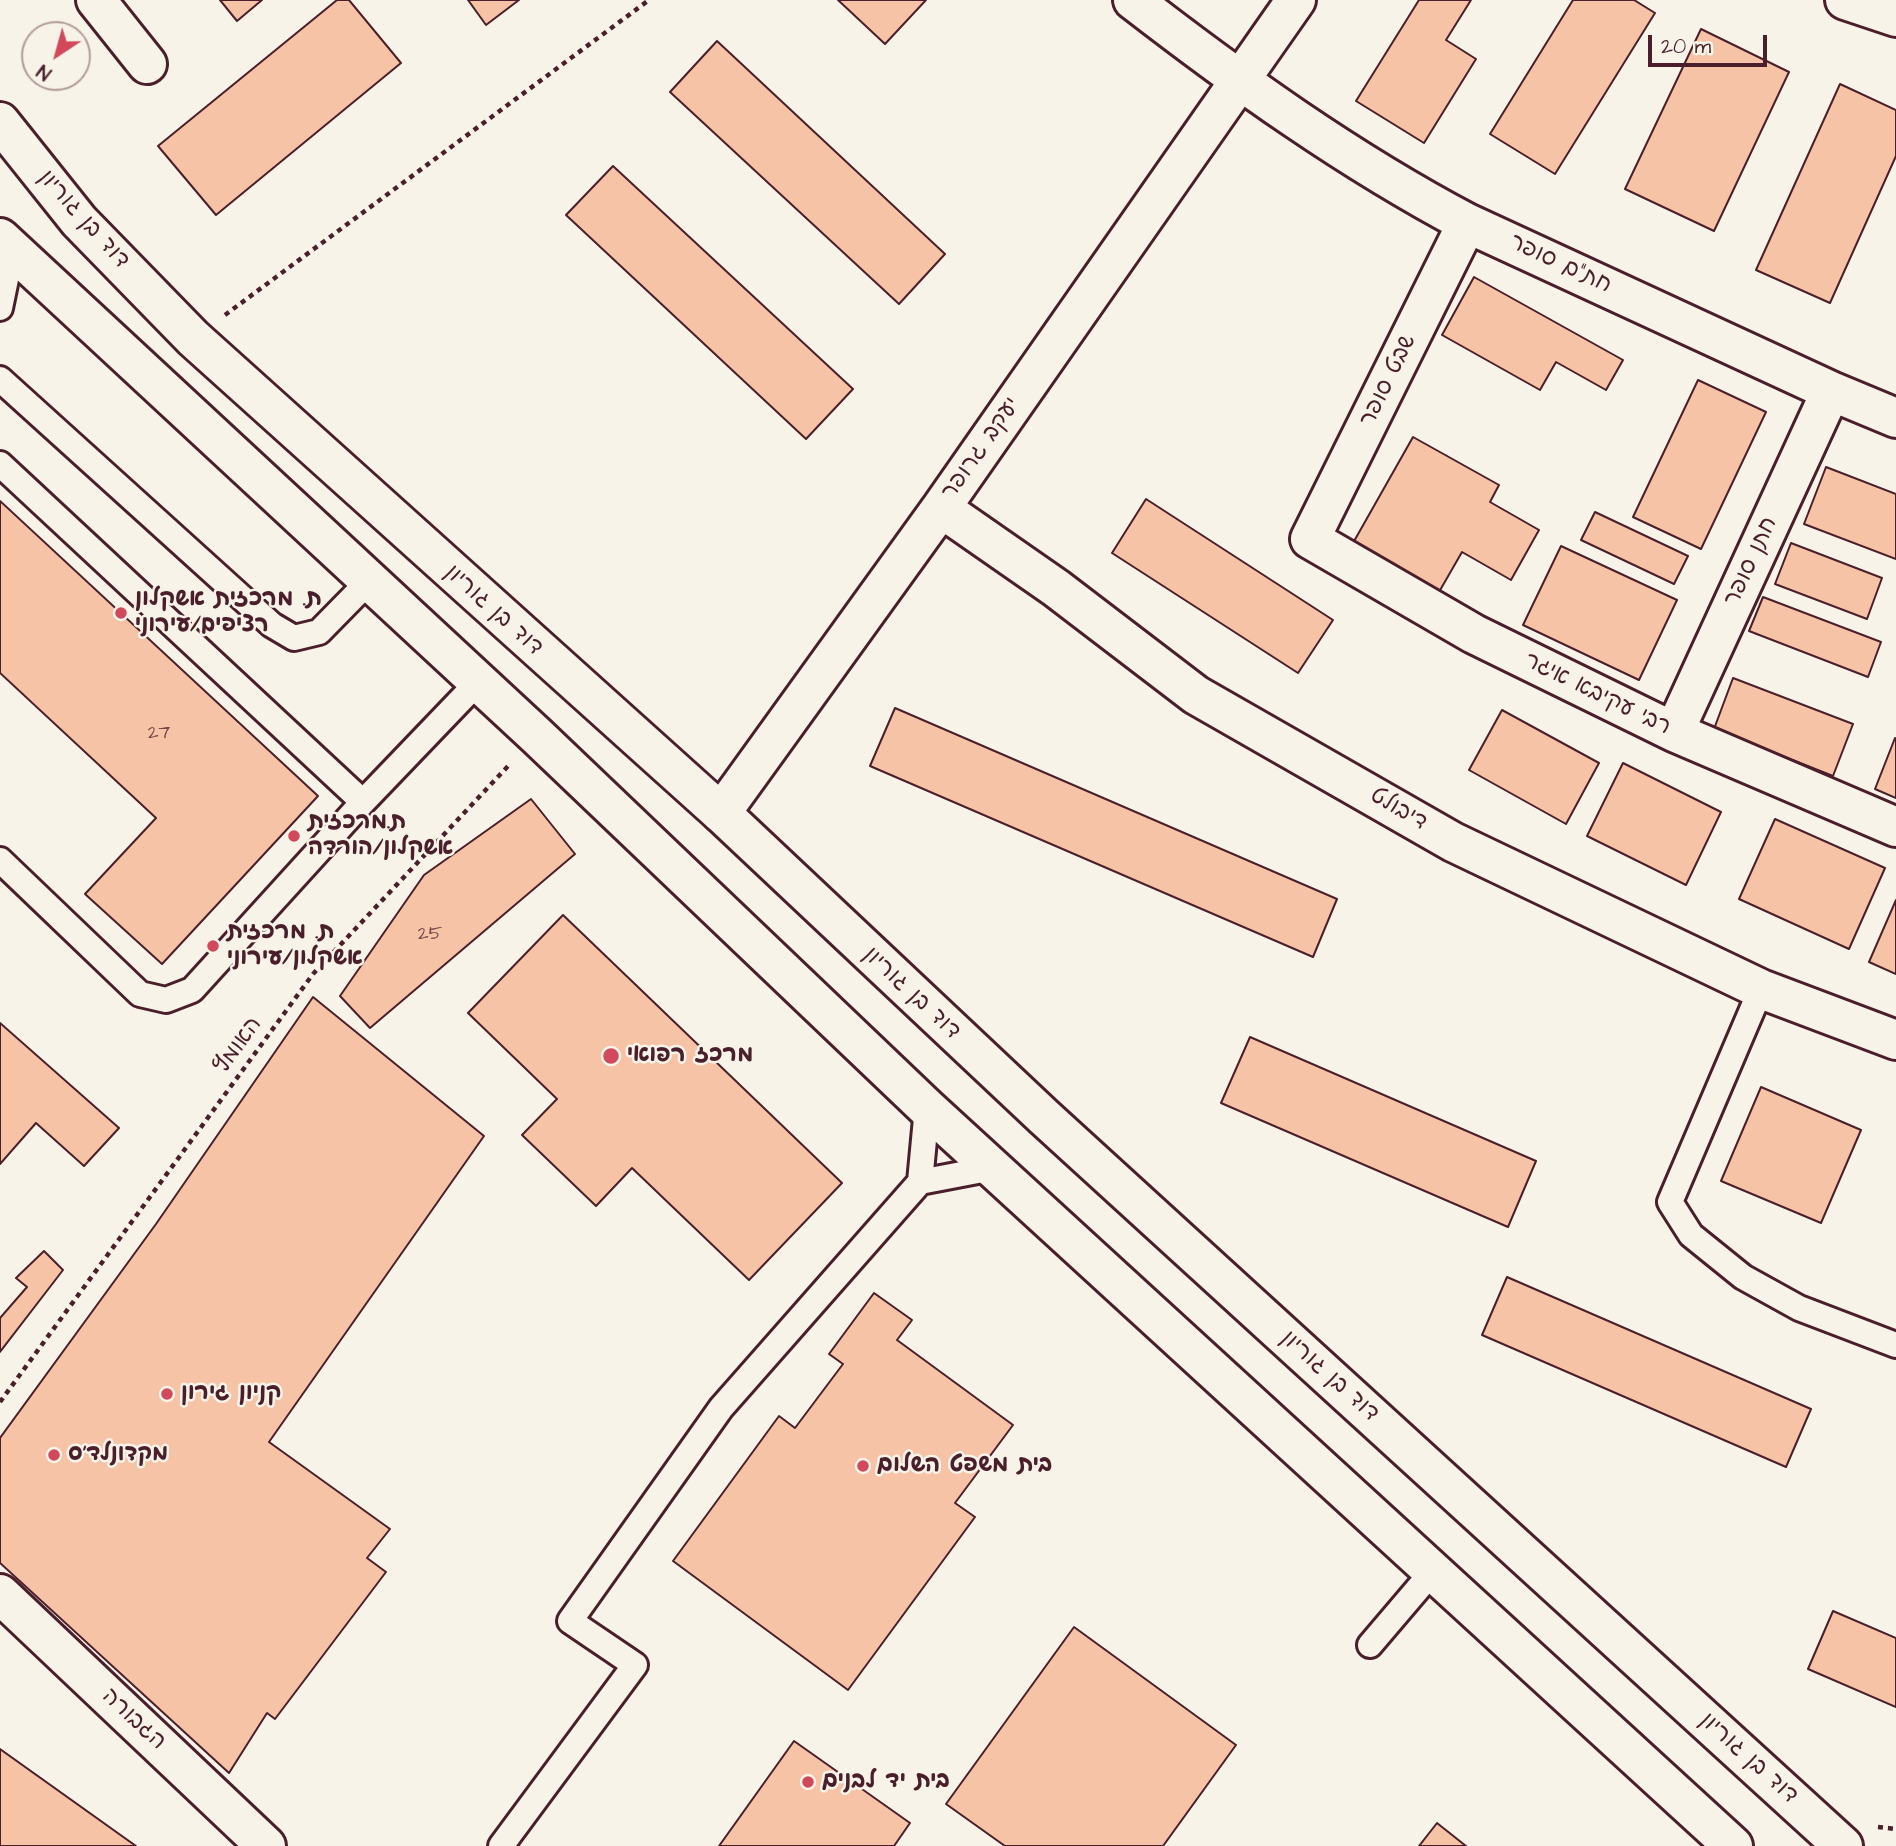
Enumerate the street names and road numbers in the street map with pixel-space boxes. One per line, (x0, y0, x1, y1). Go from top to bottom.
street label: דוד בן גוריון (32, 165, 134, 275)
street label: חת"ם סופר (1505, 229, 1615, 301)
street label: שבט סופר (1355, 331, 1423, 431)
street label: יעקב גרופר (937, 393, 1027, 505)
street label: חתן סופר (1719, 513, 1785, 611)
street label: דוד בן גוריון (438, 560, 548, 662)
street label: רבי עקיבא איגר (1519, 648, 1675, 742)
street label: דיבולט (1364, 783, 1432, 837)
street label: דוד בן גוריון (857, 942, 965, 1046)
street label: האומץ (209, 1012, 269, 1080)
street label: דוד בן גוריון (1274, 1326, 1384, 1428)
street label: הגבורה (95, 1683, 171, 1757)
street label: דוד בן גוריון (1693, 1708, 1803, 1810)

